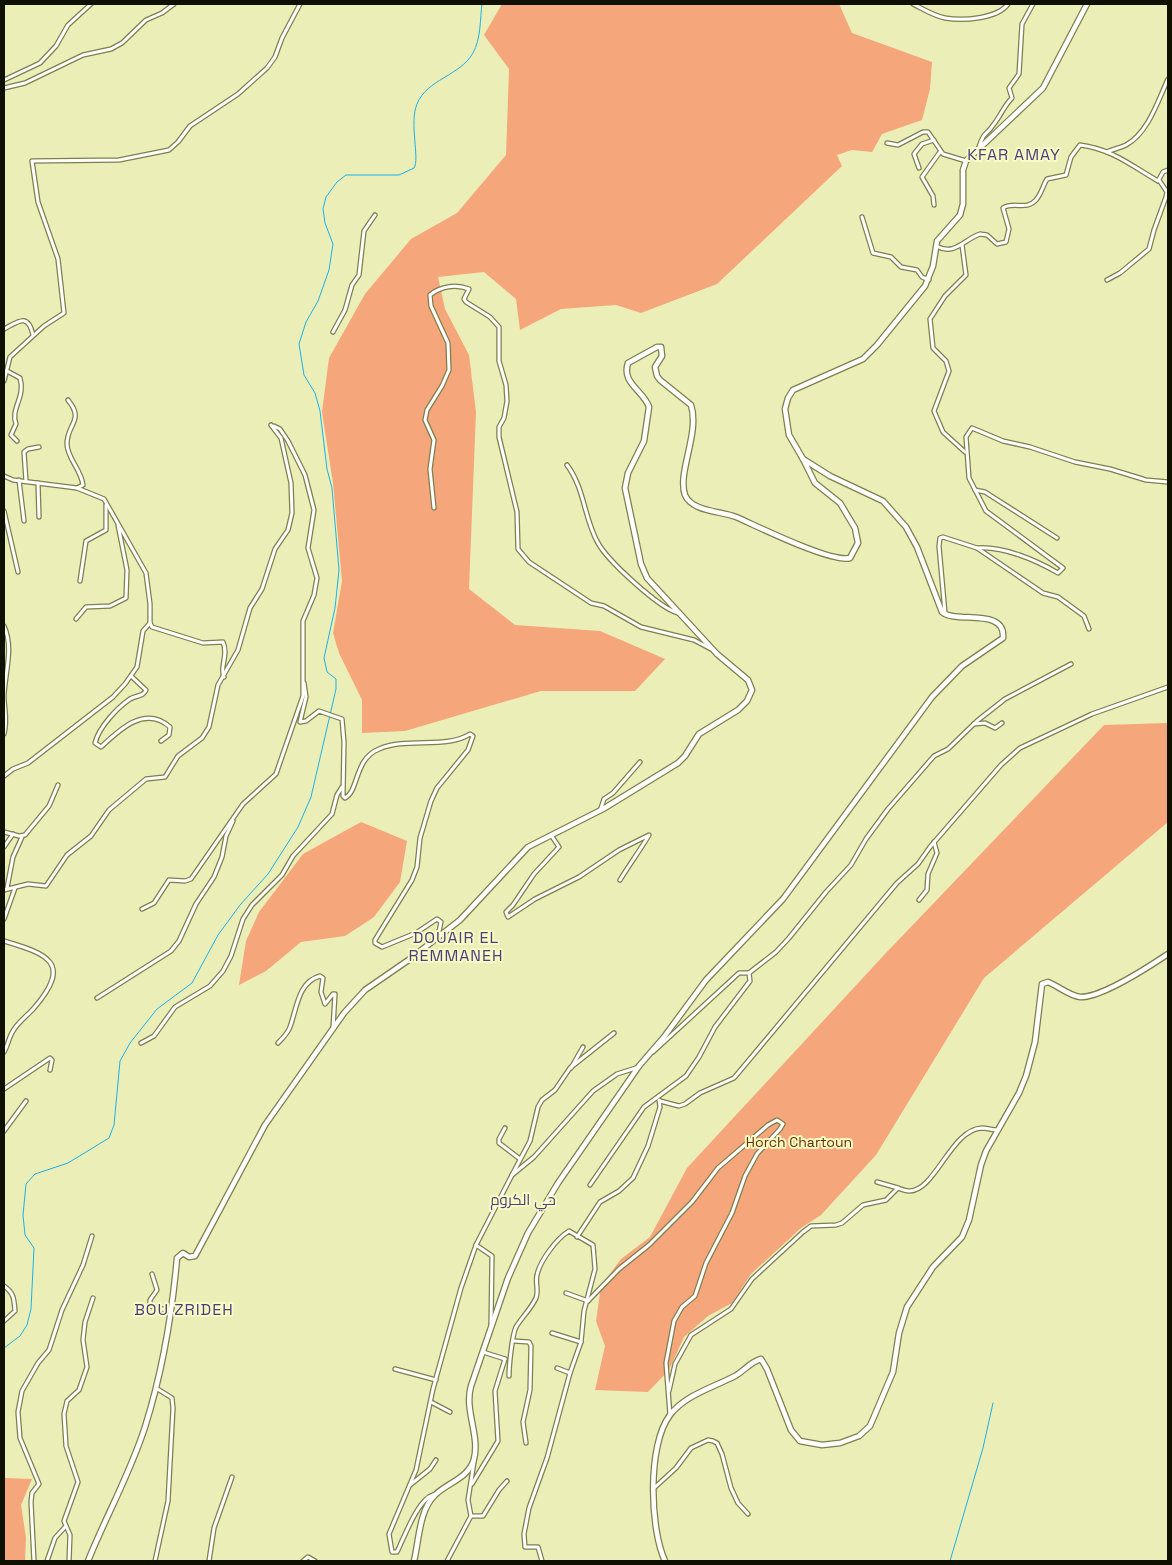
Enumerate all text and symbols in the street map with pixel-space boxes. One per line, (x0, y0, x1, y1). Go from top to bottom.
district label: KFAR AMAY (967, 144, 1061, 165)
district label: DOUAIR EL REMMANEH (409, 927, 504, 966)
park label: Horch Chartoun (746, 1133, 852, 1151)
district label: حي الكروم (490, 1190, 556, 1212)
district label: BOU ZRIDEH (134, 1299, 234, 1320)

